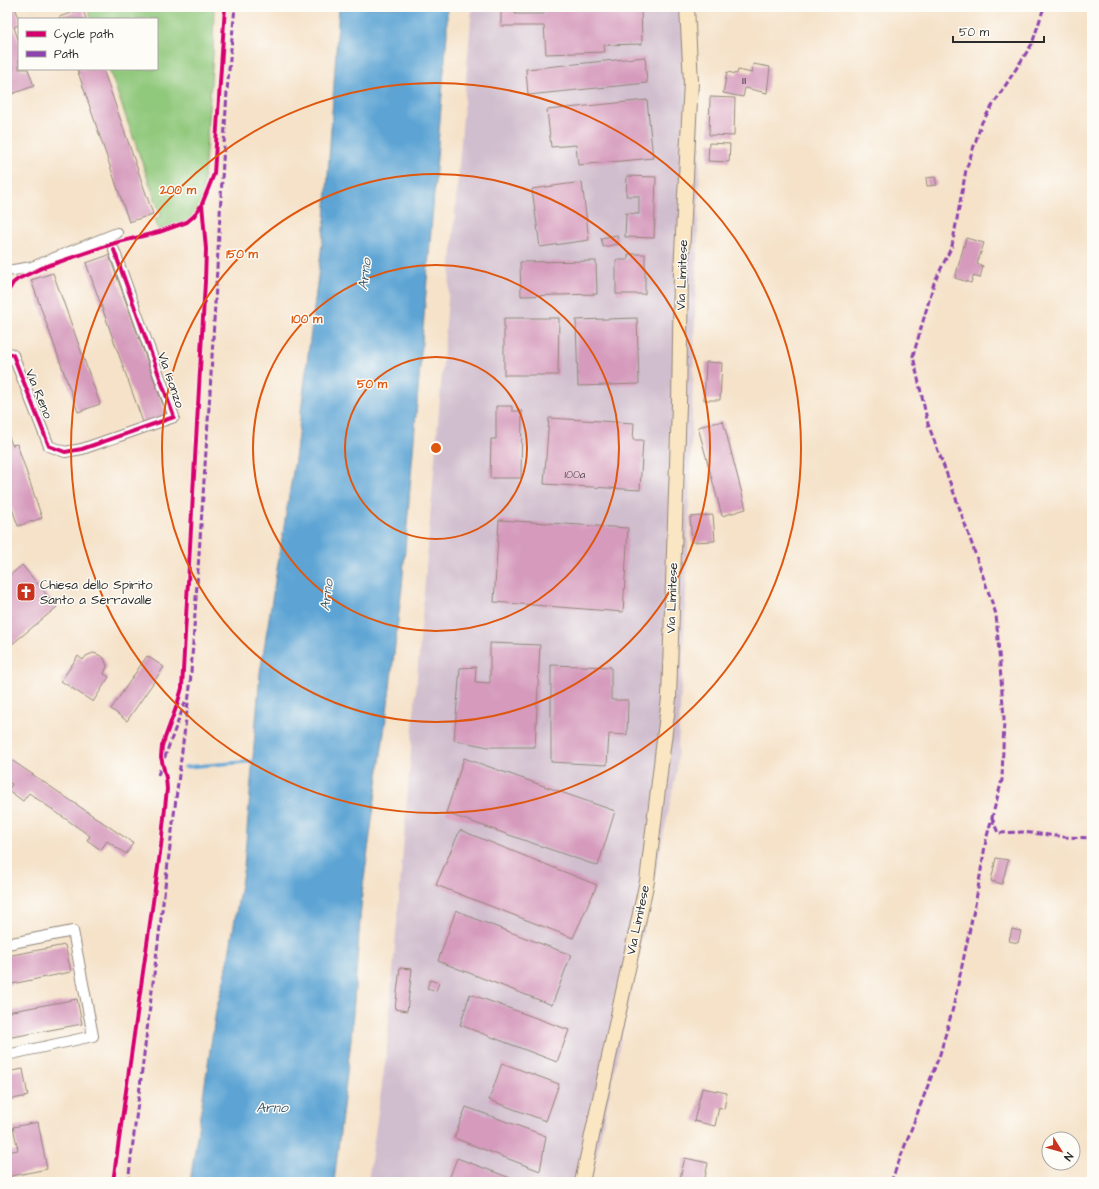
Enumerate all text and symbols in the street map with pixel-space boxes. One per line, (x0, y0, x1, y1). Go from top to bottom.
legend (18, 18, 158, 70)
scale bar (953, 18, 1044, 44)
text: 50 m (959, 24, 990, 41)
text: Cycle path (54, 26, 113, 44)
text: Path (54, 46, 79, 63)
house number: 111 (742, 73, 747, 88)
text: 200 m (159, 182, 197, 199)
street label: Via Limitese (672, 239, 692, 311)
text: 150 m (226, 246, 259, 263)
water label: Arno (353, 256, 377, 291)
text: 100 m (292, 311, 323, 328)
street label: Via Isonzo (153, 350, 189, 411)
street label: Via Reno (21, 366, 57, 422)
text: 50 m (357, 376, 388, 393)
centre of rings (429, 441, 443, 455)
house number: 100a (565, 467, 586, 482)
street label: Via Limitese (662, 562, 682, 634)
place label: Chiesa dello Spirito Santo a Serravalle (40, 576, 153, 609)
water label: Arno (315, 577, 339, 612)
church icon: Chiesa dello Spirito Santo a Serravalle (15, 581, 37, 603)
street label: Via Limitese (622, 883, 654, 957)
water label: Arno (256, 1098, 289, 1118)
north arrow (1041, 1131, 1081, 1171)
text: N (1060, 1149, 1077, 1164)

